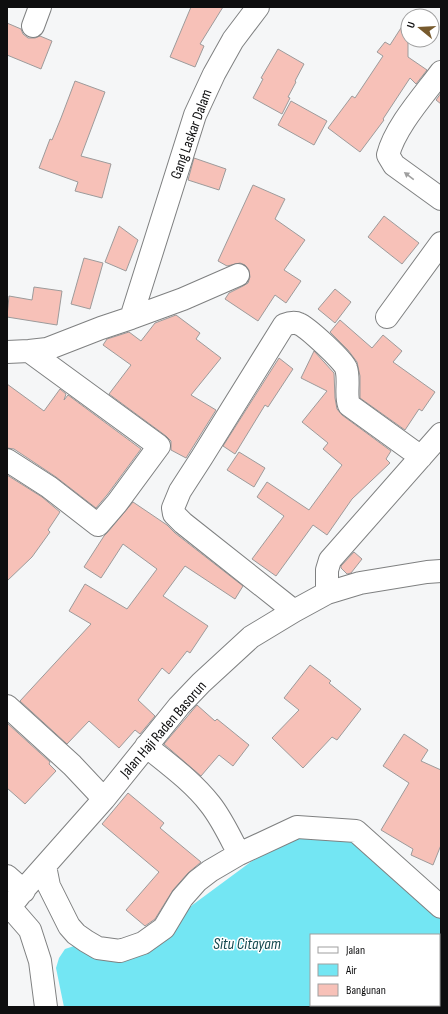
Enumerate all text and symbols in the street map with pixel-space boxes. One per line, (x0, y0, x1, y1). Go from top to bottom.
north arrow (400, 8, 440, 48)
text: U (404, 20, 418, 30)
street label: Gang Laskar Dalam (166, 87, 216, 182)
one-way arrow (404, 172, 415, 181)
street label: Jalan Haji Raden Basorun (115, 677, 211, 782)
legend (310, 934, 440, 1006)
water label: Situ Citayam (213, 935, 281, 954)
text: Jalan (345, 943, 365, 958)
text: Air (345, 963, 357, 978)
text: Bangunan (346, 983, 386, 998)

